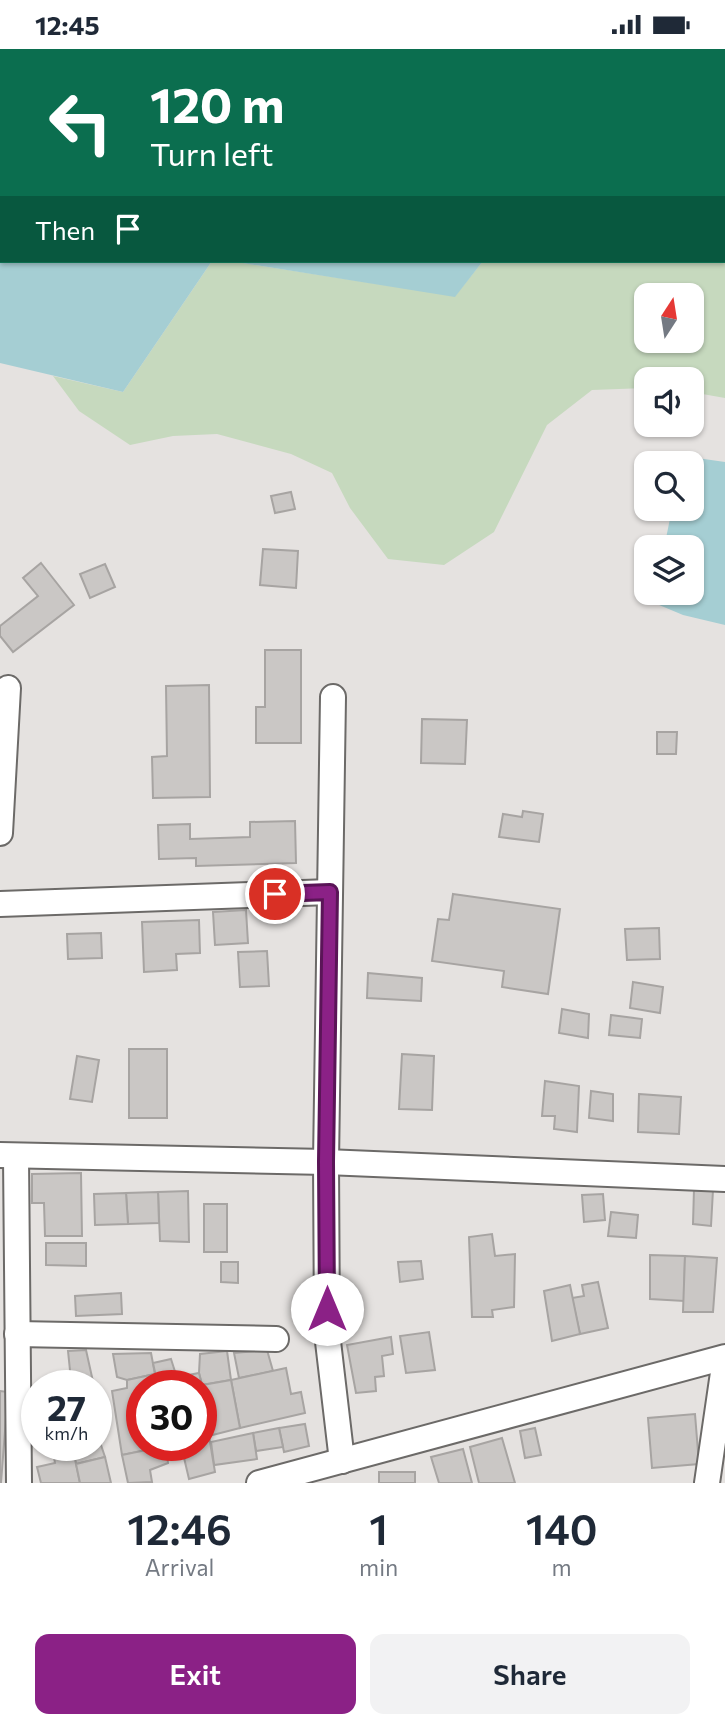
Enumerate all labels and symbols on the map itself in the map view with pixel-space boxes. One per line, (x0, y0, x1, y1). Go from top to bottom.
north arrow (634, 283, 704, 353)
pin (245, 864, 305, 924)
position arrow (290, 1272, 364, 1346)
speed limit sign: 30 (126, 1370, 217, 1461)

